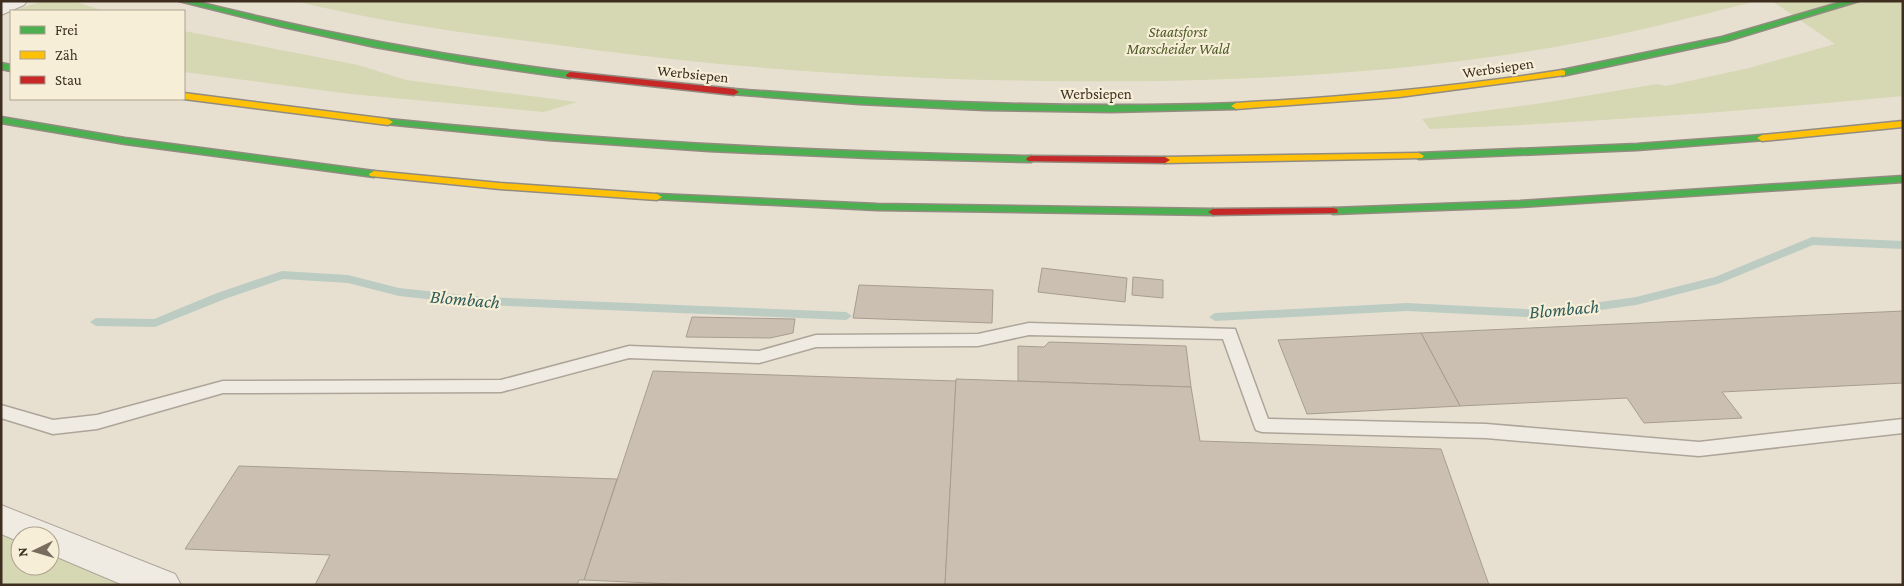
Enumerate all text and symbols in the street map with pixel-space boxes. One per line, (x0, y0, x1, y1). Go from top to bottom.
legend (10, 10, 185, 100)
text: Frei (55, 22, 78, 38)
park label: Staatsforst Marscheider Wald (1125, 24, 1230, 57)
text: Zäh (55, 47, 78, 63)
street label: Werbsiepen (1461, 55, 1535, 82)
street label: Werbsiepen (656, 62, 729, 87)
text: Stau (55, 72, 82, 88)
street label: Werbsiepen (1060, 86, 1132, 103)
water label: Blombach (429, 285, 501, 313)
water label: Blombach (1528, 295, 1600, 323)
north arrow (10, 526, 60, 576)
text: N (14, 546, 30, 558)

